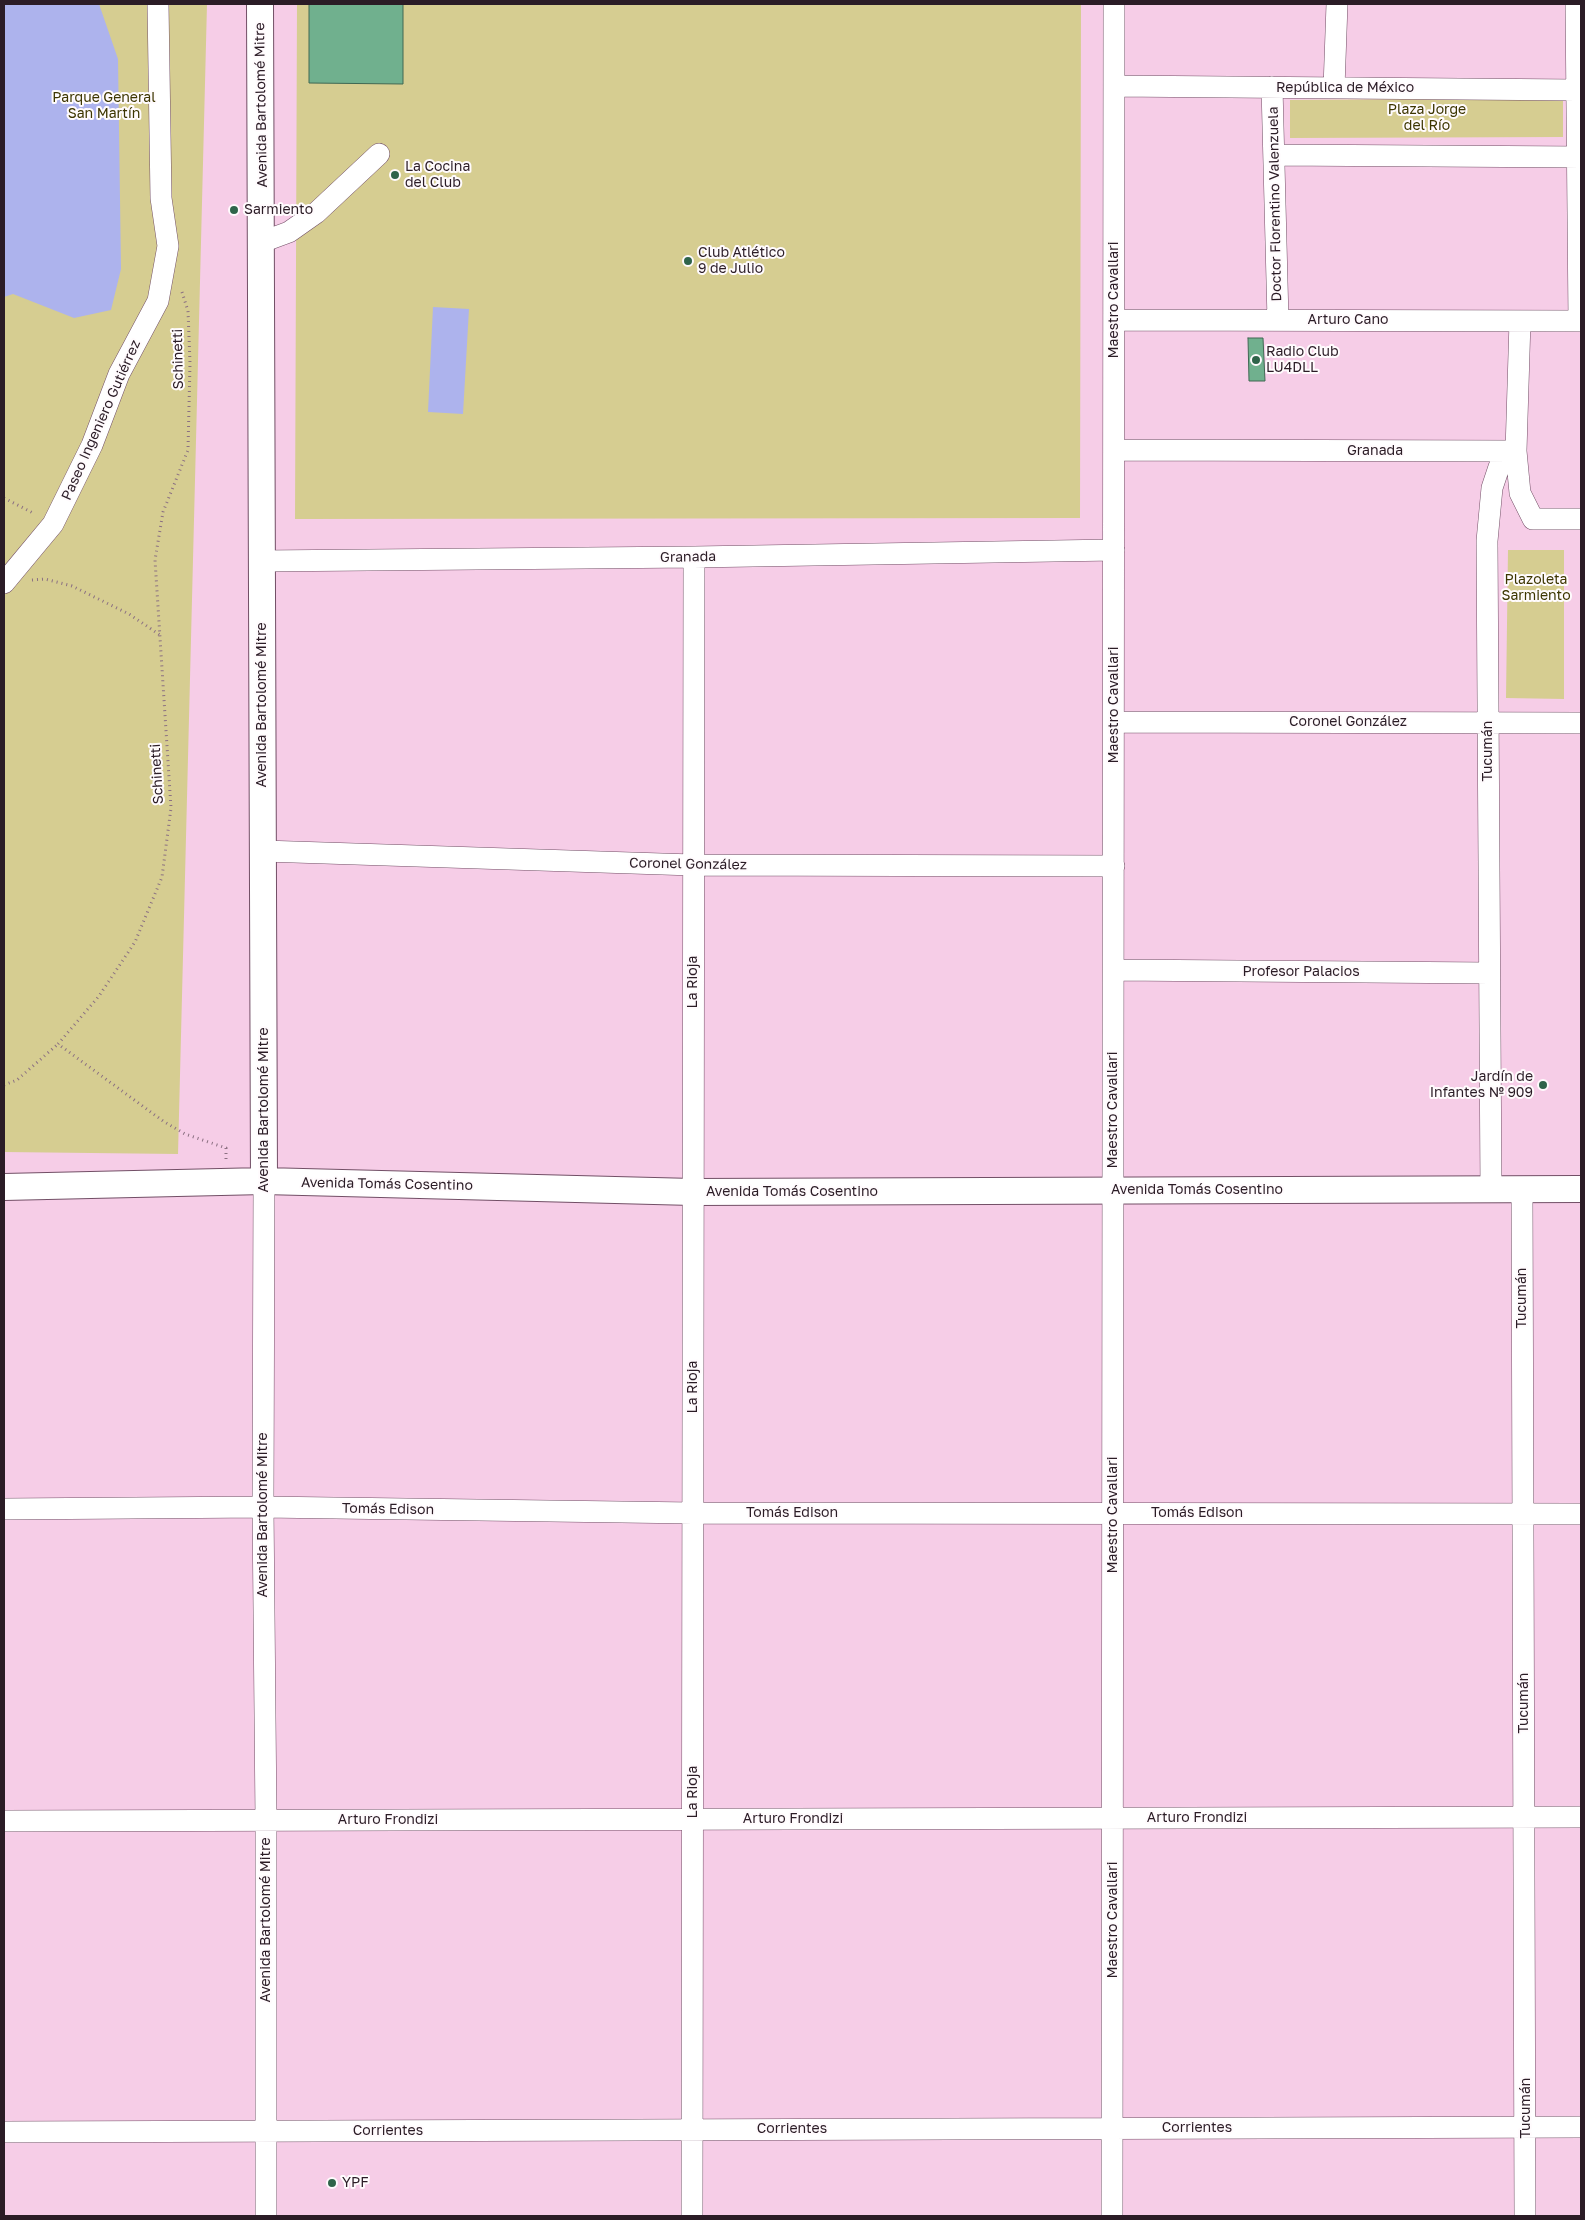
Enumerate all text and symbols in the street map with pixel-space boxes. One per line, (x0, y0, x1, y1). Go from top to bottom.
street label: Avenida Bartolomé Mitre (251, 22, 271, 188)
street label: República de México (1276, 80, 1414, 96)
park label: Parque General San Martín (52, 90, 156, 122)
park label: Plaza Jorge del Río (1388, 102, 1466, 134)
street label: Doctor Florentino Valenzuela (1265, 106, 1285, 302)
place label: La Cocina del Club (405, 159, 470, 192)
marker: La Cocina del Club (389, 169, 401, 181)
place label: Sarmiento (244, 202, 313, 218)
marker: Sarmiento (228, 204, 240, 216)
street label: Maestro Cavallari (1106, 242, 1122, 358)
place label: Club Atlético 9 de Julio (698, 245, 785, 278)
marker: Club Atlético 9 de Julio (682, 255, 694, 267)
street label: Arturo Cano (1308, 312, 1388, 328)
street label: Schinetti (169, 329, 187, 389)
street label: Paseo Ingeniero Gutiérrez (58, 337, 144, 503)
place label: Radio Club LU4DLL (1266, 344, 1339, 377)
marker: Radio Club LU4DLL (1250, 354, 1262, 366)
street label: Granada (1347, 443, 1403, 459)
street label: Granada (660, 548, 716, 566)
park label: Plazoleta Sarmiento (1501, 572, 1571, 604)
street label: Avenida Bartolomé Mitre (254, 622, 270, 788)
street label: Maestro Cavallari (1106, 647, 1122, 763)
street label: Coronel González (1289, 714, 1407, 730)
street label: Tucumán (1480, 721, 1496, 781)
street label: Schinetti (147, 743, 167, 805)
street label: Coronel González (629, 855, 747, 873)
street label: La Rioja (685, 956, 701, 1008)
street label: Profesor Palacios (1242, 964, 1360, 980)
street label: Avenida Bartolomé Mitre (256, 1027, 272, 1193)
street label: Maestro Cavallari (1105, 1052, 1121, 1168)
place label: Jardín de Infantes № 909 (1430, 1069, 1533, 1102)
marker: Jardín de Infantes № 909 (1537, 1079, 1549, 1091)
street label: Avenida Tomás Cosentino (301, 1174, 473, 1194)
street label: Avenida Tomás Cosentino (1111, 1182, 1283, 1198)
street label: Avenida Tomás Cosentino (706, 1184, 878, 1200)
street label: Tucumán (1514, 1268, 1530, 1328)
street label: La Rioja (685, 1361, 701, 1413)
street label: Avenida Bartolomé Mitre (255, 1432, 271, 1598)
street label: Maestro Cavallari (1105, 1457, 1121, 1573)
street label: Tomás Edison (342, 1500, 434, 1518)
street label: Tomás Edison (746, 1505, 838, 1521)
street label: Tomás Edison (1151, 1505, 1243, 1521)
street label: Tucumán (1516, 1673, 1532, 1733)
street label: La Rioja (685, 1766, 701, 1818)
street label: Arturo Frondizi (1147, 1810, 1247, 1826)
street label: Arturo Frondizi (743, 1811, 843, 1827)
street label: Arturo Frondizi (338, 1812, 438, 1828)
street label: Avenida Bartolomé Mitre (258, 1837, 274, 2003)
street label: Maestro Cavallari (1105, 1862, 1121, 1978)
street label: Tucumán (1518, 2078, 1534, 2138)
street label: Corrientes (1162, 2120, 1232, 2136)
street label: Corrientes (757, 2121, 827, 2137)
street label: Corrientes (353, 2123, 423, 2139)
place label: YPF (342, 2175, 368, 2191)
marker: YPF (326, 2177, 338, 2189)

